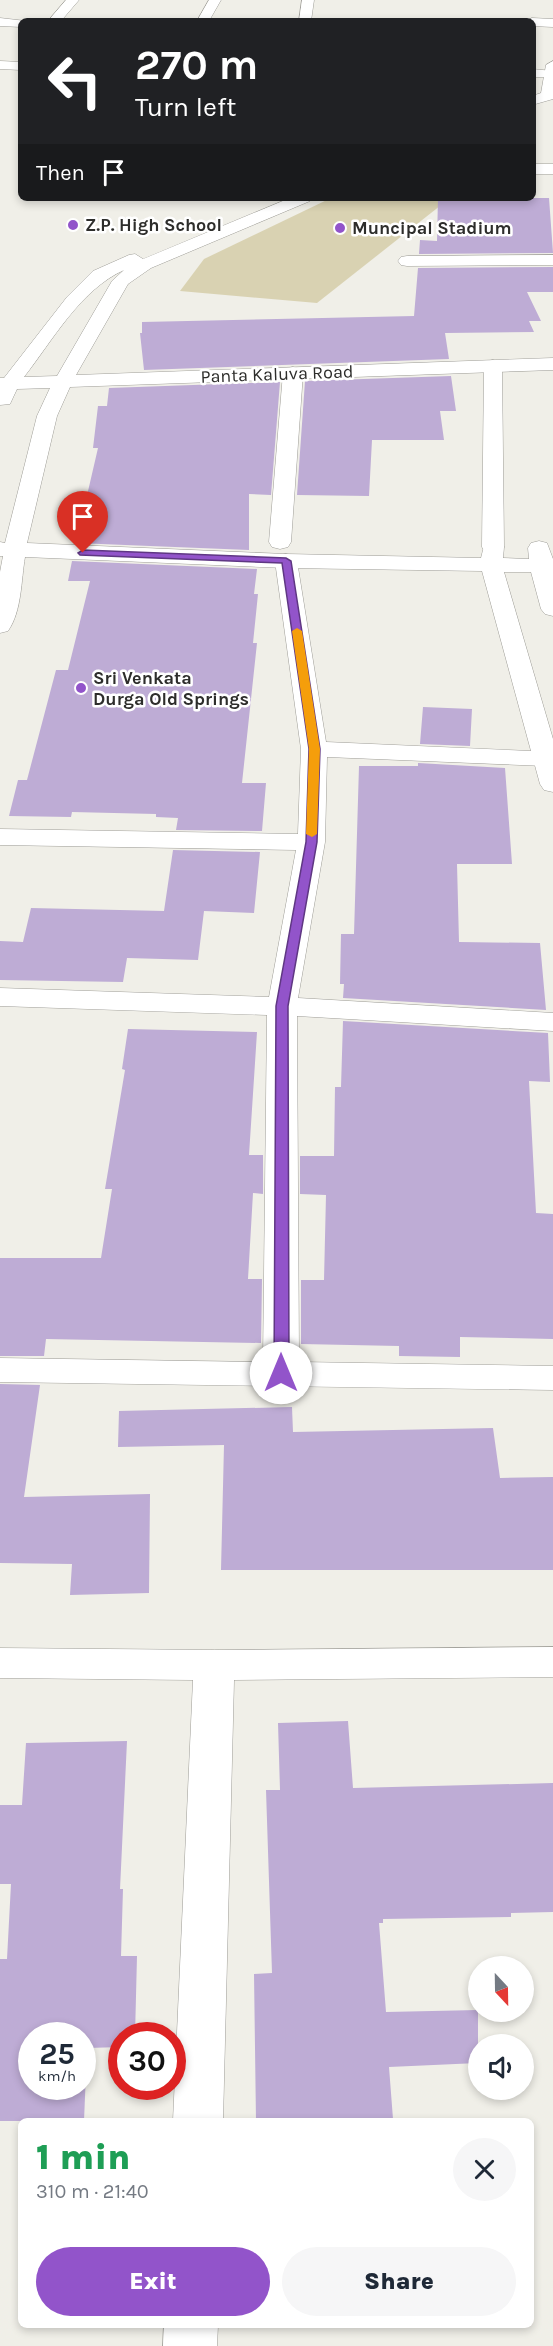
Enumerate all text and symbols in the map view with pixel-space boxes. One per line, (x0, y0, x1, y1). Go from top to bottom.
text: 270 m (135, 40, 258, 90)
icon: left (36, 42, 114, 120)
text: Turn left (135, 91, 236, 123)
icon: arrive (97, 156, 130, 189)
text: Then (36, 160, 85, 186)
place label: Z.P. High School (85, 214, 222, 236)
place label: Muncipal Stadium (352, 217, 512, 239)
marker: Z.P. High School (66, 218, 80, 232)
marker: Muncipal Stadium (333, 221, 347, 235)
street label: Panta Kaluva Road (200, 360, 354, 388)
pin (57, 491, 108, 553)
icon: arrive (66, 500, 99, 533)
place label: Sri Venkata Durga Old Springs (93, 667, 249, 710)
marker: Sri Venkata Durga Old Springs (74, 681, 88, 695)
position arrow (249, 1341, 313, 1405)
north arrow (468, 1956, 534, 2022)
map controls (468, 1956, 534, 2100)
speed limit sign: 30 (108, 2022, 186, 2100)
button: sound (468, 2034, 534, 2100)
text: 25 (39, 2036, 75, 2072)
text: km/h (38, 2067, 76, 2085)
text: 1 min (36, 2136, 130, 2178)
button: close (453, 2138, 516, 2201)
text: 310 m · 21:40 (36, 2180, 149, 2203)
button: Exit (36, 2247, 270, 2316)
button: Share (282, 2247, 516, 2316)

